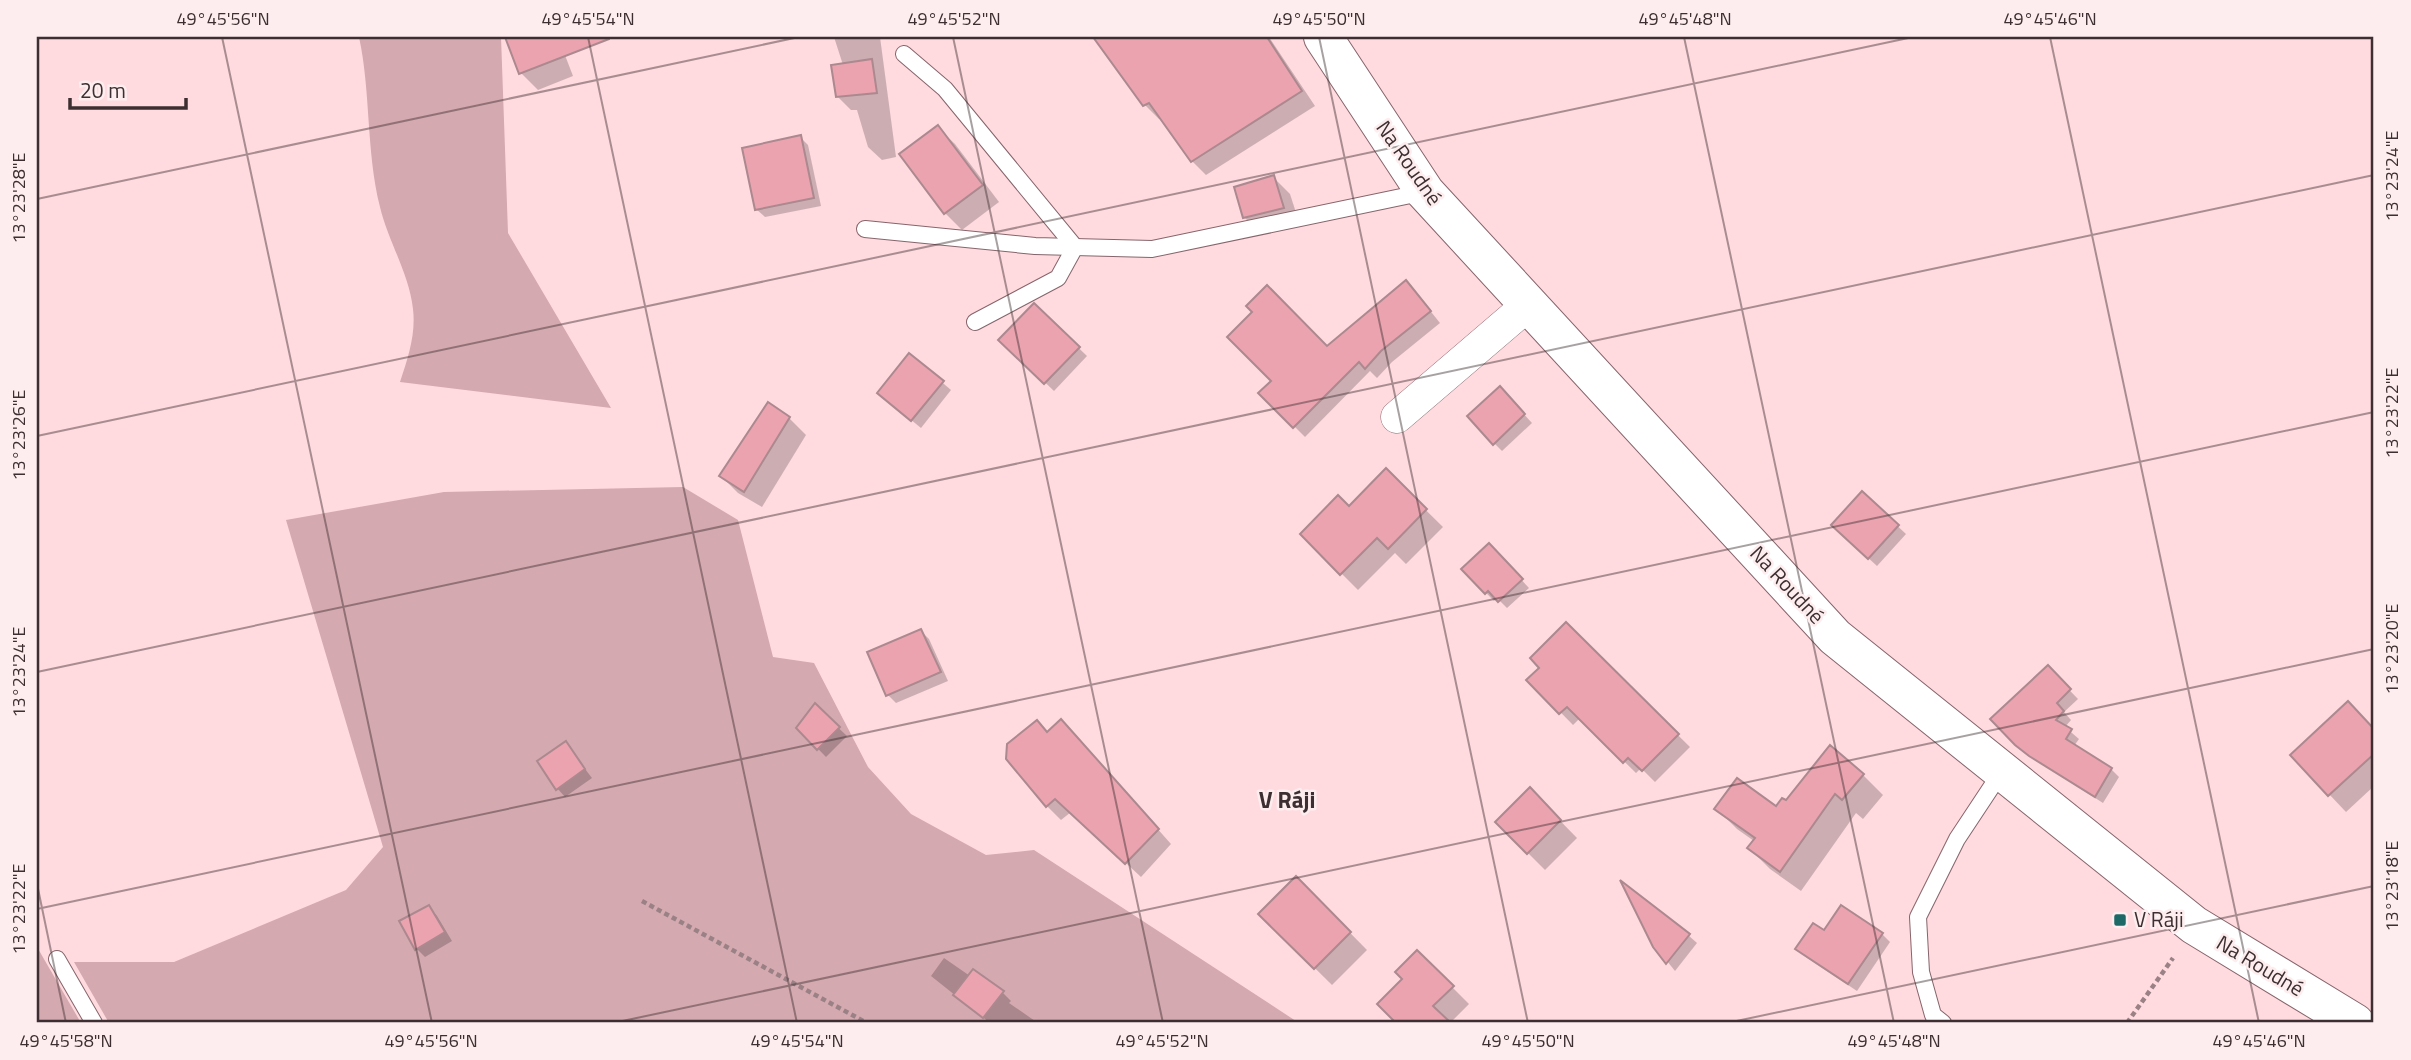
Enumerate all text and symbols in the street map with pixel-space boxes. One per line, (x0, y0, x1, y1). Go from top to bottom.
text: 49°45'56"N (176, 5, 270, 32)
text: 49°45'54"N (541, 5, 635, 32)
text: 49°45'52"N (907, 5, 1001, 32)
text: 49°45'50"N (1272, 5, 1366, 32)
text: 49°45'48"N (1638, 5, 1732, 32)
text: 49°45'46"N (2003, 5, 2097, 32)
scale bar (70, 66, 186, 110)
text: 20 m (80, 74, 126, 106)
street label: Na Roudné (1369, 113, 1451, 211)
text: 13°23'24"E (2378, 130, 2405, 221)
text: 13°23'28"E (5, 152, 32, 243)
text: 13°23'22"E (2378, 367, 2405, 458)
text: 13°23'26"E (5, 389, 32, 480)
street label: Na Roudné (1743, 538, 1833, 631)
text: 13°23'20"E (2378, 603, 2405, 694)
text: 13°23'24"E (5, 626, 32, 717)
district label: V Ráji (1259, 782, 1315, 817)
text: 13°23'18"E (2378, 840, 2405, 931)
text: 13°23'22"E (5, 863, 32, 954)
place label: V Ráji (2134, 903, 2184, 935)
marker: V Ráji (2112, 912, 2128, 928)
street label: Na Roudné (2211, 926, 2310, 1004)
text: 49°45'58"N (19, 1027, 113, 1054)
text: 49°45'56"N (384, 1027, 478, 1054)
text: 49°45'54"N (750, 1027, 844, 1054)
text: 49°45'52"N (1115, 1027, 1209, 1054)
text: 49°45'50"N (1481, 1027, 1575, 1054)
text: 49°45'48"N (1847, 1027, 1941, 1054)
text: 49°45'46"N (2212, 1027, 2306, 1054)

